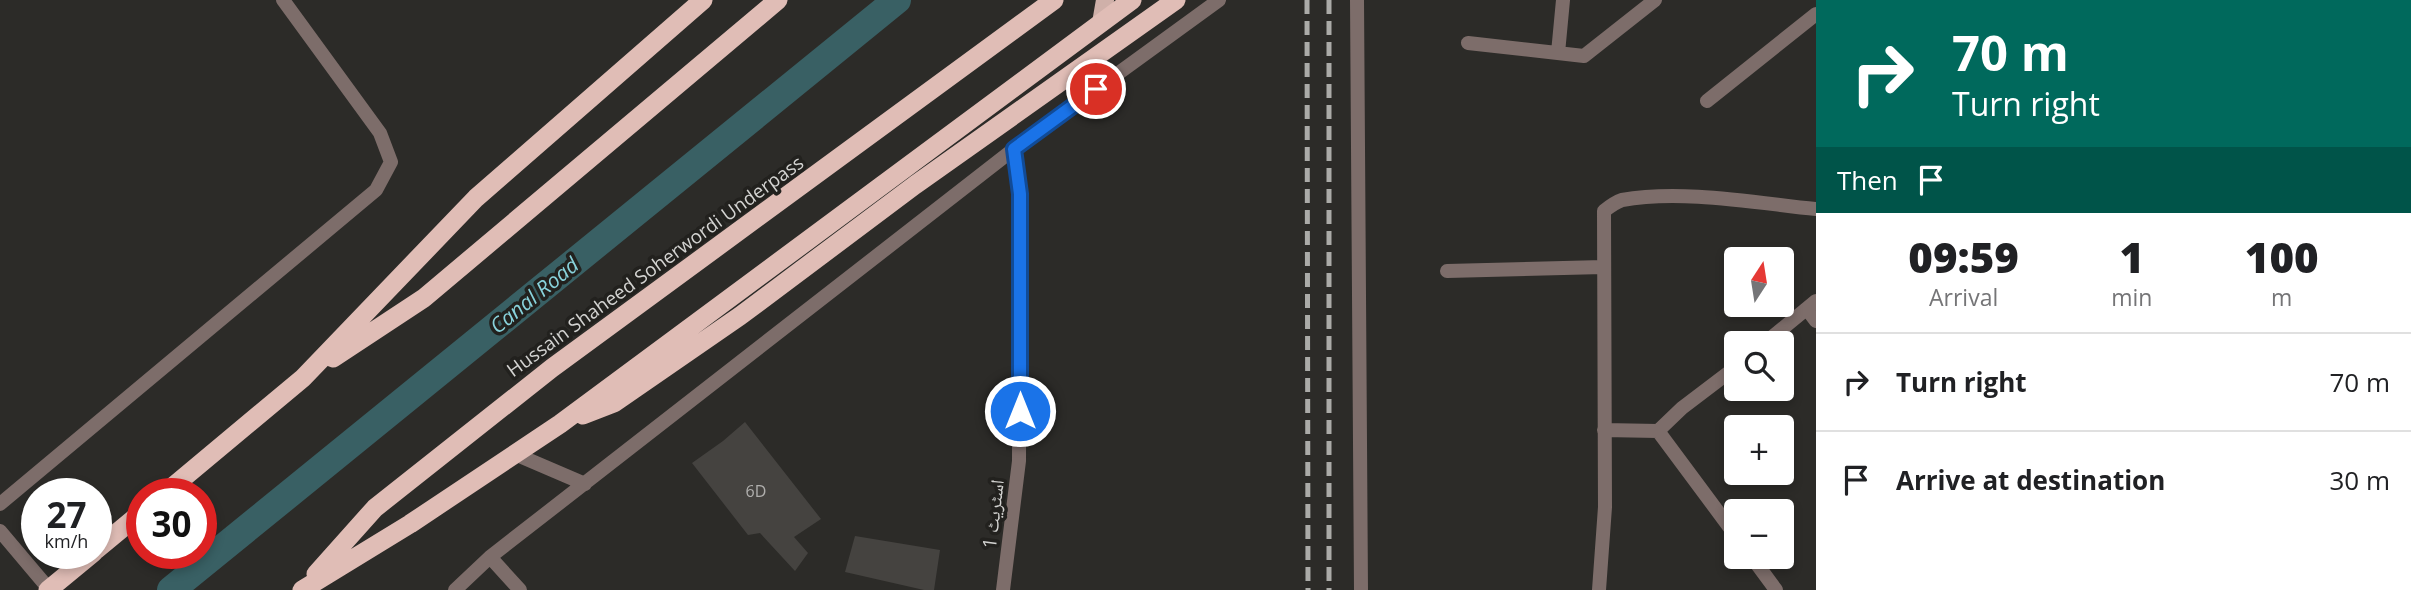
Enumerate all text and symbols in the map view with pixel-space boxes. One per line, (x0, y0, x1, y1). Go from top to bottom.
text: 70 m (1952, 19, 2069, 85)
icon: right (1837, 28, 1928, 119)
pin (1066, 59, 1126, 119)
icon: arrive (1077, 70, 1115, 108)
text: Turn right (1952, 82, 2100, 125)
street label: Hussain Shaheed Soherwordi Underpass (501, 149, 809, 383)
icon: arrive (1912, 161, 1950, 199)
text: Then (1837, 162, 1898, 198)
text: 09:59 (1908, 228, 2019, 285)
text: 1 (2120, 228, 2144, 285)
text: 100 (2245, 228, 2319, 285)
north arrow (1724, 247, 1794, 317)
map controls (1724, 247, 1794, 569)
water label: Canal Road (484, 250, 585, 339)
text: Arrival (1929, 281, 1998, 313)
text: min (2111, 281, 2152, 313)
text: m (2271, 281, 2292, 313)
button: search (1724, 331, 1794, 401)
icon: right (1837, 363, 1875, 401)
text: Turn right (1896, 364, 2027, 400)
text: 70 m (2329, 364, 2390, 400)
position arrow (983, 374, 1057, 448)
button: + (1724, 415, 1794, 485)
icon: arrive (1837, 461, 1875, 499)
text: Arrive at destination (1896, 462, 2165, 498)
text: 30 m (2329, 462, 2390, 498)
speed limit sign: 30 (126, 478, 217, 569)
street label: اسٹریٹ 1 (976, 478, 1010, 550)
house number: 6D (746, 480, 766, 502)
text: 27 (46, 491, 87, 538)
button: − (1724, 499, 1794, 569)
text: km/h (45, 529, 88, 553)

